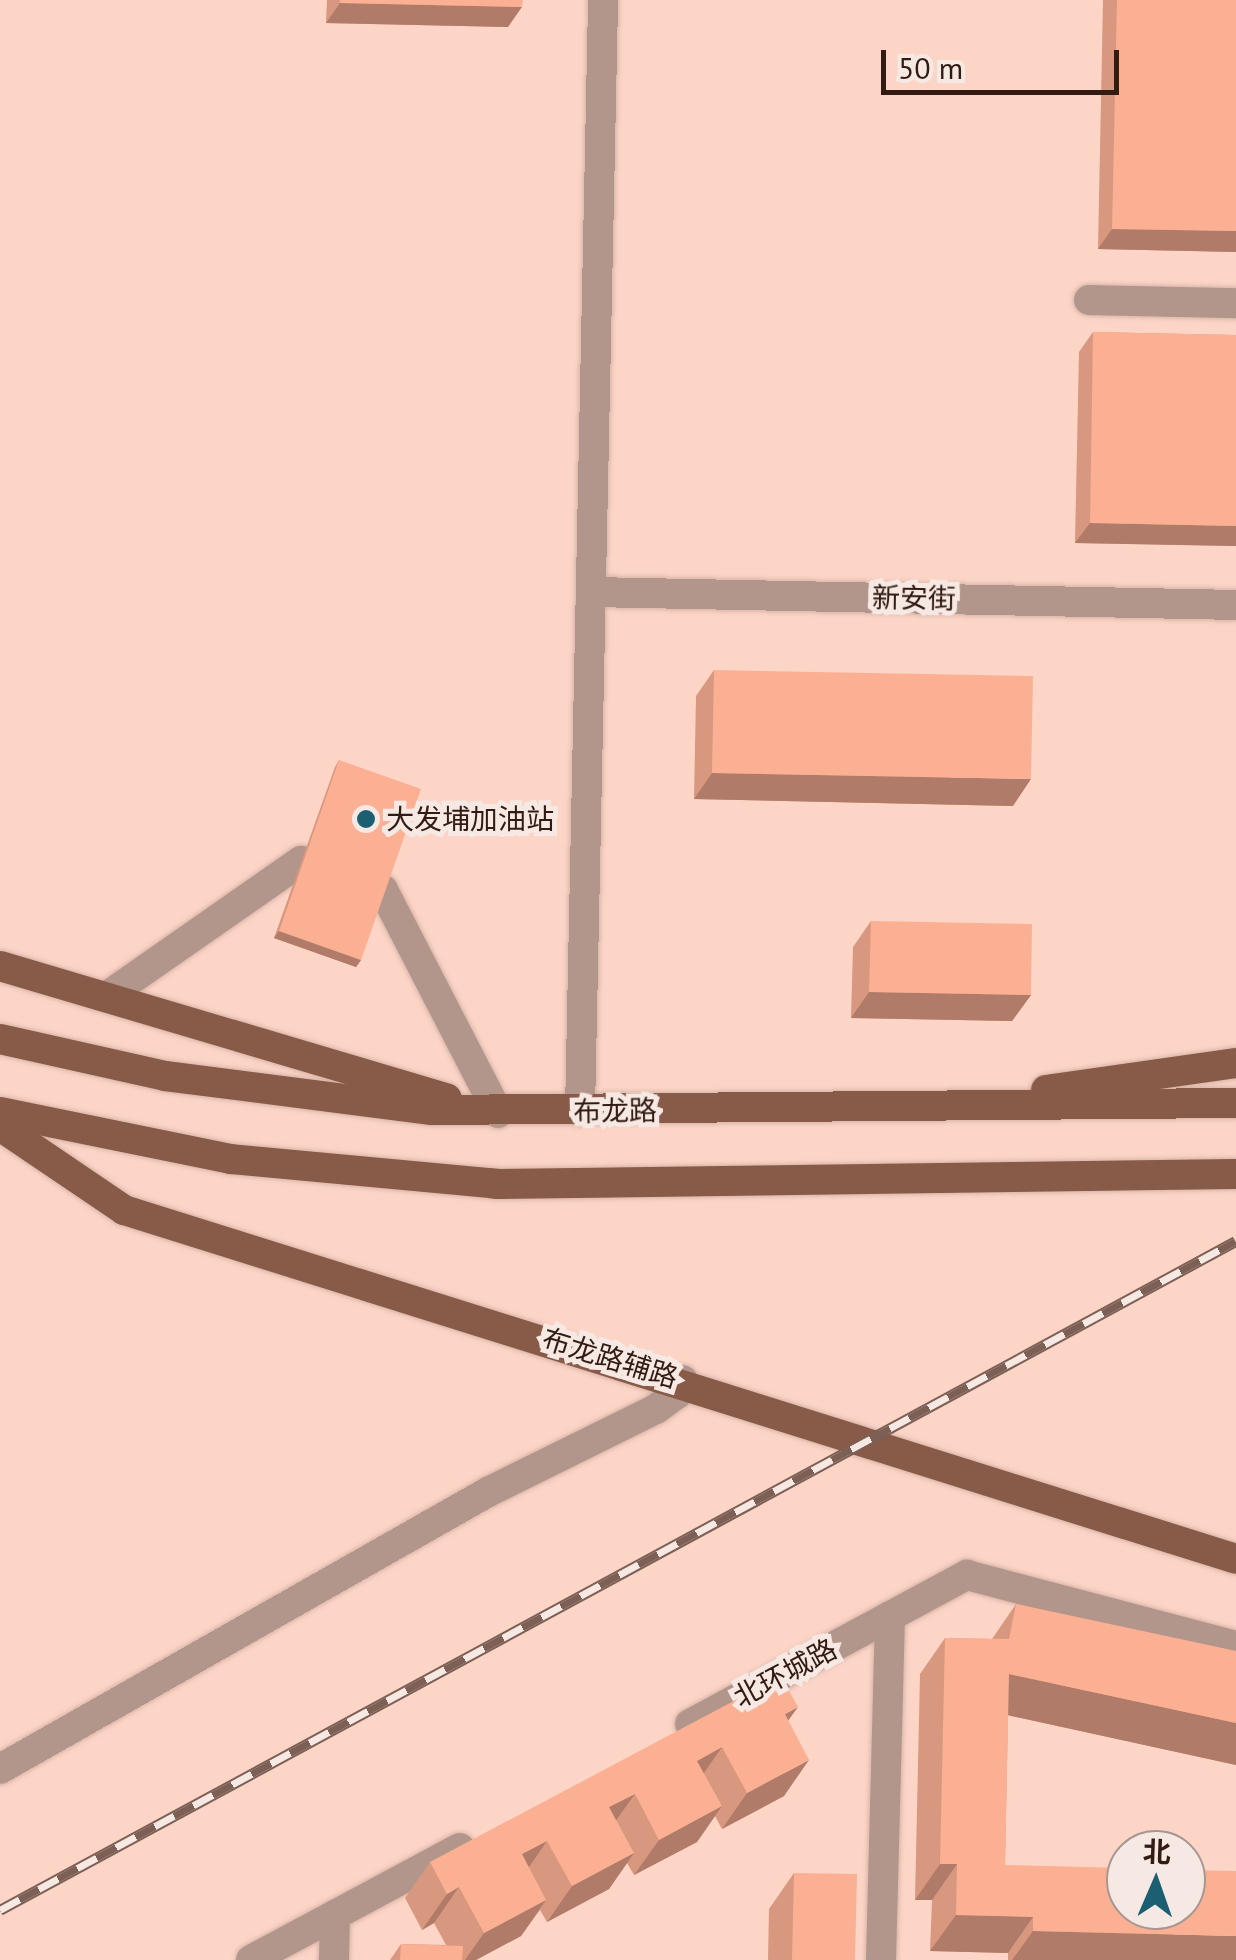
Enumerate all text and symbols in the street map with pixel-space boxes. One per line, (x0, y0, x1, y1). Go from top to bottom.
scale bar (886, 30, 1124, 92)
text: 50 m (898, 48, 963, 87)
street label: 新安街 (872, 580, 956, 616)
place label: 大发埔加油站 (386, 802, 554, 836)
marker: 大发埔加油站 (355, 808, 377, 830)
street label: 布龙路 (573, 1093, 657, 1129)
street label: 布龙路辅路 (538, 1321, 682, 1395)
street label: 北环城路 (728, 1632, 842, 1714)
north arrow (1106, 1830, 1206, 1930)
text: 北 (1142, 1833, 1172, 1870)

